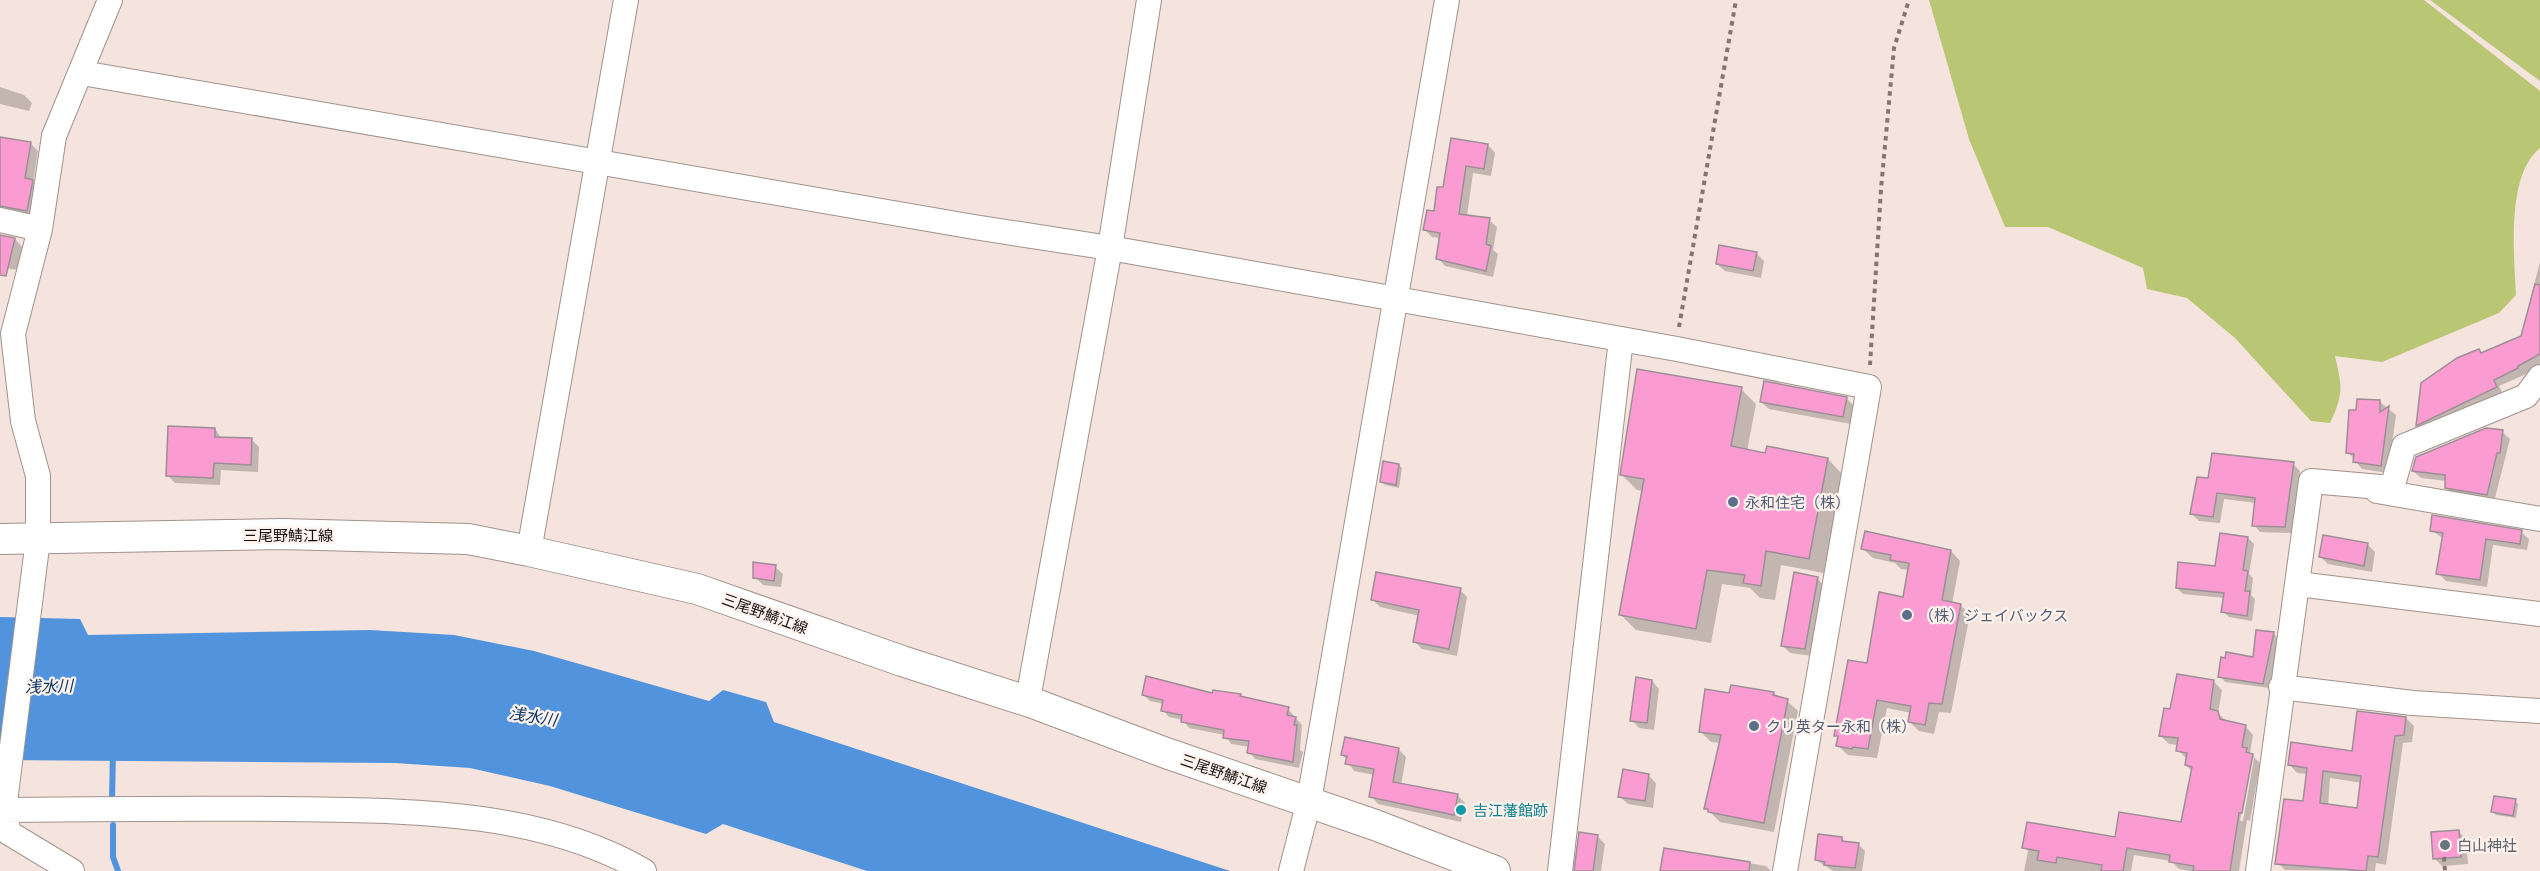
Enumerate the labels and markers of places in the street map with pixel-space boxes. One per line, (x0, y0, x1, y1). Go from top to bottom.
place label: 永和住宅（株） (1745, 492, 1850, 512)
marker: 永和住宅（株） (1726, 495, 1740, 509)
place label: （株）ジェイバックス (1919, 605, 2068, 625)
marker: （株）ジェイバックス (1900, 608, 1914, 622)
place label: クリ英ター永和（株） (1766, 716, 1916, 736)
marker: クリ英ター永和（株） (1747, 719, 1761, 733)
place label: 吉江藩館跡 (1473, 800, 1548, 820)
marker: 吉江藩館跡 (1454, 803, 1468, 817)
place label: 白山神社 (2457, 835, 2517, 855)
marker: 白山神社 (2438, 838, 2452, 852)

